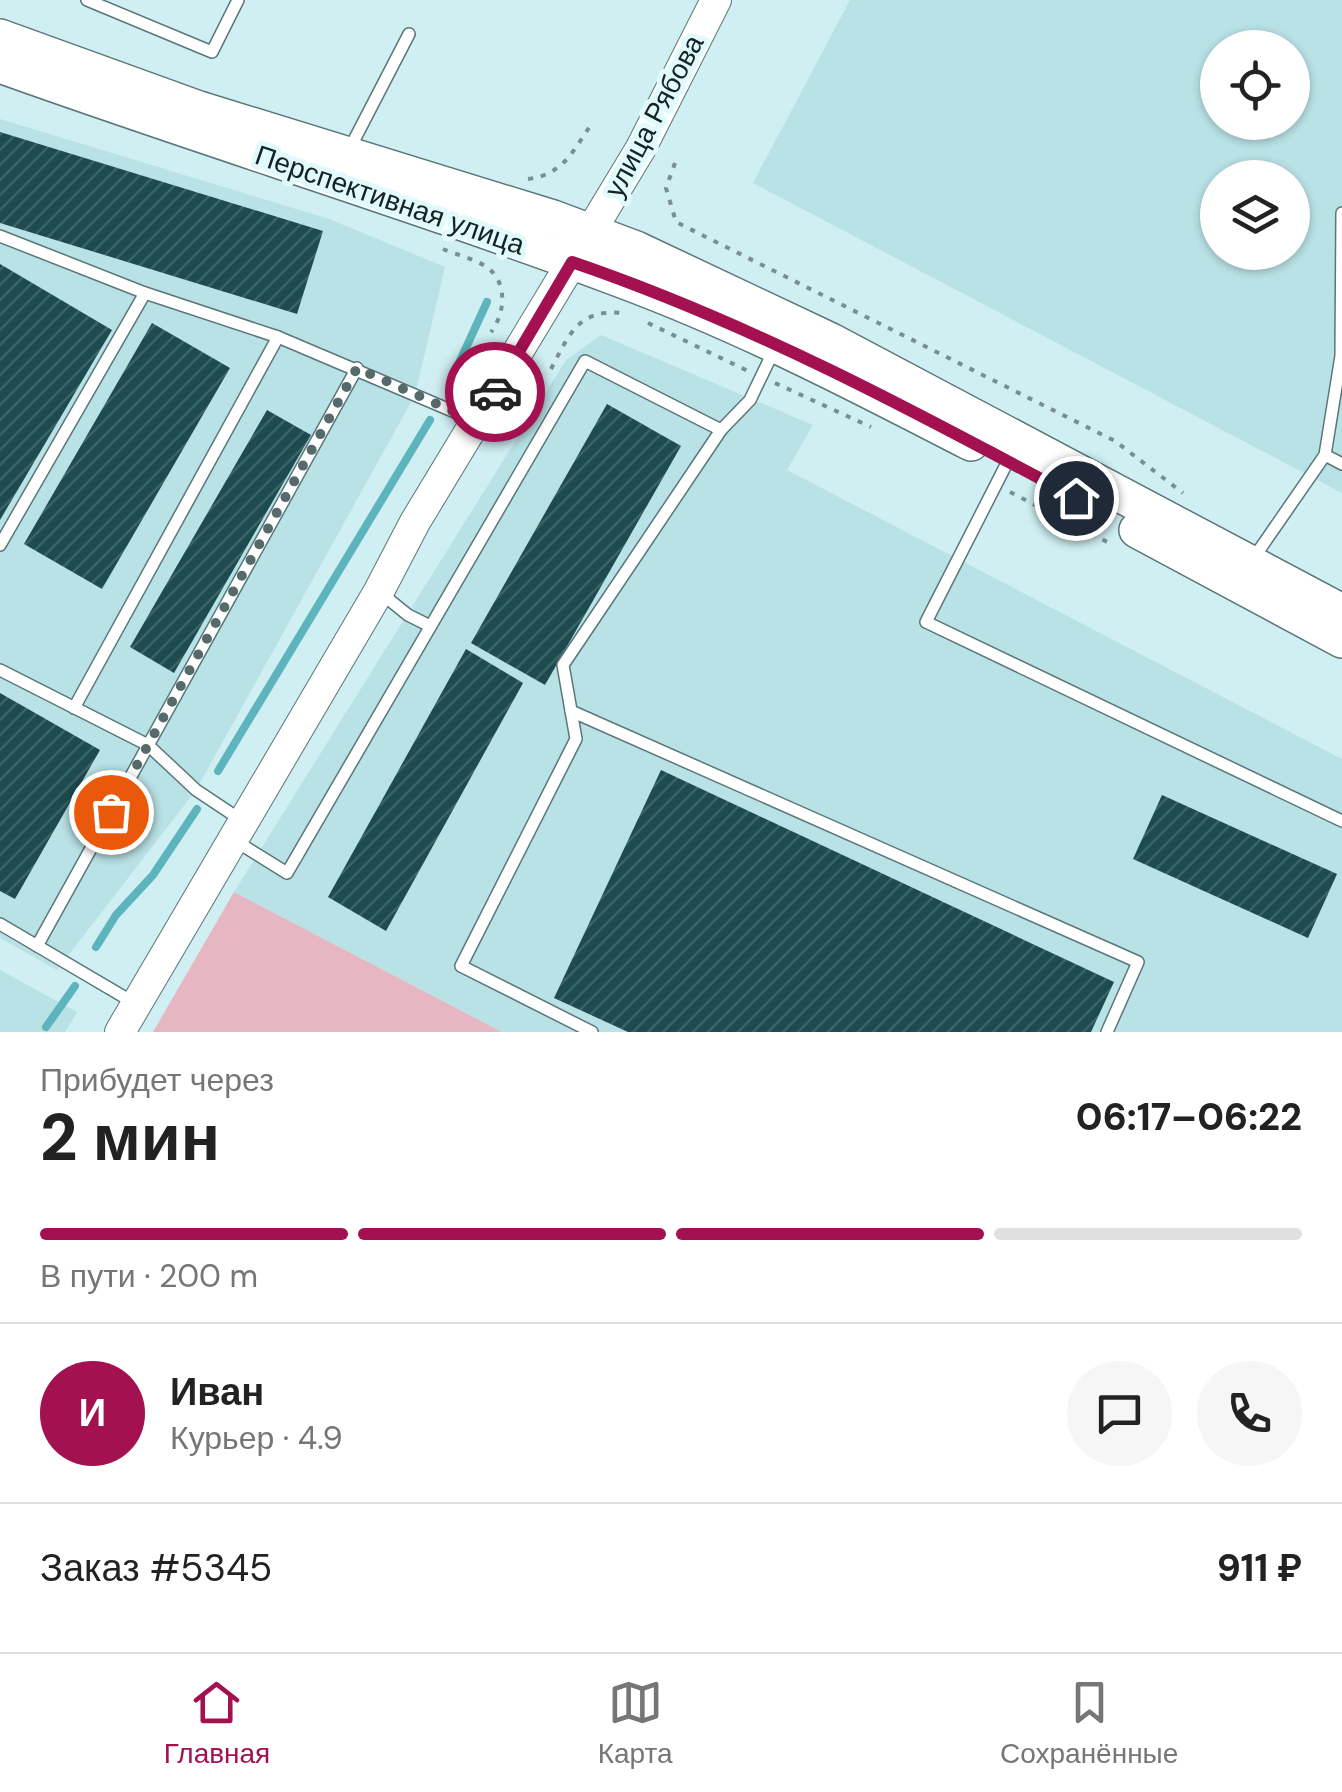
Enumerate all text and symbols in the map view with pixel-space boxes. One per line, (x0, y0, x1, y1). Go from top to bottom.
street label: улица Рябова (596, 28, 713, 204)
map controls (1200, 30, 1310, 270)
button: locate (1200, 30, 1310, 140)
street label: Перспективная улица (250, 137, 530, 264)
button: layers (1200, 160, 1310, 270)
courier (445, 342, 545, 442)
icon: car (468, 365, 523, 420)
pin (1034, 456, 1119, 541)
icon: home (1049, 471, 1104, 526)
pin (69, 770, 154, 855)
icon: bag (84, 785, 139, 840)
text: Прибудет через (40, 1059, 274, 1101)
text: 06:17–06:22 (1076, 1092, 1302, 1142)
text: 2 мин (40, 1096, 220, 1180)
text: В пути · 200 m (40, 1255, 258, 1297)
button: chat (1067, 1361, 1172, 1466)
button: phone (1197, 1361, 1302, 1466)
text: Иван (170, 1367, 264, 1417)
text: И (79, 1388, 106, 1438)
text: Курьер · 4.9 (170, 1417, 343, 1459)
text: Заказ #5345 (40, 1543, 272, 1593)
text: 911 ₽ (1217, 1543, 1302, 1593)
tab: Главная (164, 1675, 270, 1772)
tab: Карта (598, 1675, 673, 1772)
tab: Сохранённые (1000, 1675, 1178, 1772)

